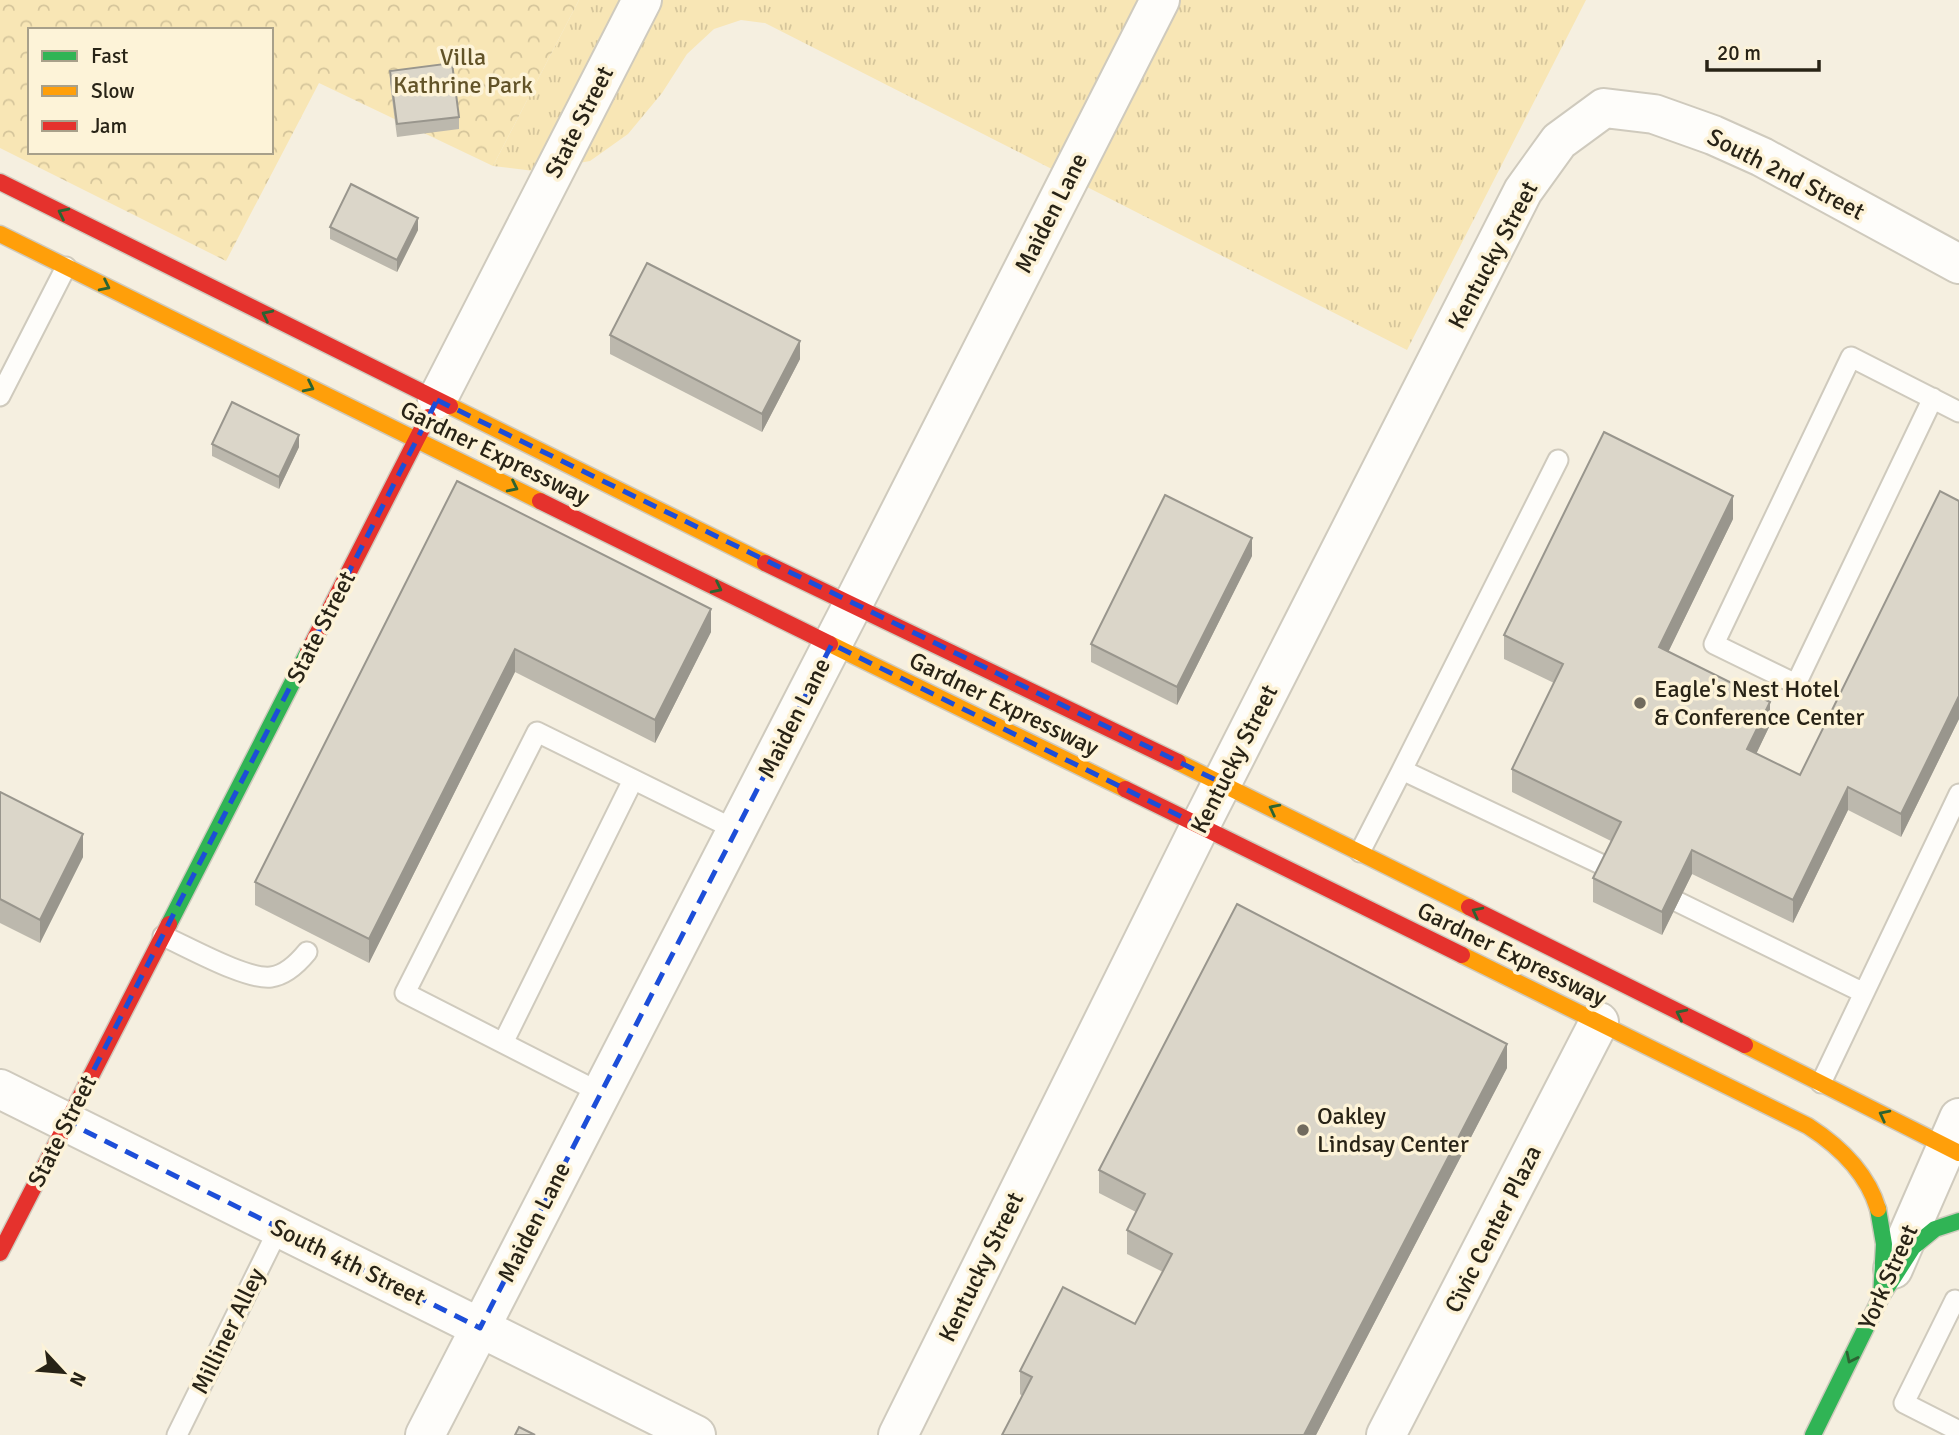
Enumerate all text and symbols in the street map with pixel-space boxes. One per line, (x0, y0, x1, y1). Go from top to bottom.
legend (28, 28, 273, 154)
scale bar (1707, 28, 1819, 72)
text: 20 m (1717, 40, 1761, 66)
park label: Villa Kathrine Park (393, 42, 533, 100)
text: Fast (91, 43, 128, 69)
street label: State Street (538, 61, 620, 183)
text: Slow (91, 78, 135, 104)
text: Jam (91, 113, 127, 139)
street label: South 2nd Street (1702, 122, 1870, 226)
street label: Maiden Lane (1008, 148, 1094, 278)
street label: Kentucky Street (1442, 176, 1544, 334)
one-way arrow (58, 208, 70, 222)
one-way arrow (98, 278, 110, 292)
one-way arrow (262, 309, 274, 323)
one-way arrow (302, 378, 314, 392)
street label: Gardner Expressway (395, 394, 595, 512)
one-way arrow (506, 479, 518, 493)
street label: State Street (280, 566, 362, 688)
one-way arrow (710, 580, 722, 594)
street label: Gardner Expressway (904, 645, 1104, 763)
street label: Maiden Lane (751, 653, 837, 783)
place label: Eagle's Nest Hotel & Conference Center (1654, 674, 1864, 732)
street label: Kentucky Street (1184, 680, 1284, 838)
marker: Eagle's Nest Hotel & Conference Center (1632, 695, 1648, 711)
one-way arrow (1269, 804, 1281, 818)
street label: Gardner Expressway (1412, 895, 1612, 1013)
one-way arrow (1472, 906, 1484, 920)
one-way arrow (1676, 1008, 1688, 1022)
street label: State Street (21, 1070, 103, 1192)
place label: Oakley Lindsay Center (1317, 1101, 1469, 1159)
one-way arrow (1879, 1110, 1891, 1124)
marker: Oakley Lindsay Center (1295, 1122, 1311, 1138)
street label: Civic Center Plaza (1438, 1140, 1548, 1318)
street label: Maiden Lane (491, 1157, 577, 1287)
street label: Kentucky Street (932, 1187, 1030, 1347)
street label: South 4th Street (266, 1212, 430, 1312)
street label: York Street (1852, 1220, 1924, 1334)
street label: Milliner Alley (185, 1263, 271, 1399)
north arrow (28, 1337, 98, 1407)
one-way arrow (1846, 1351, 1860, 1363)
text: N (64, 1368, 91, 1390)

